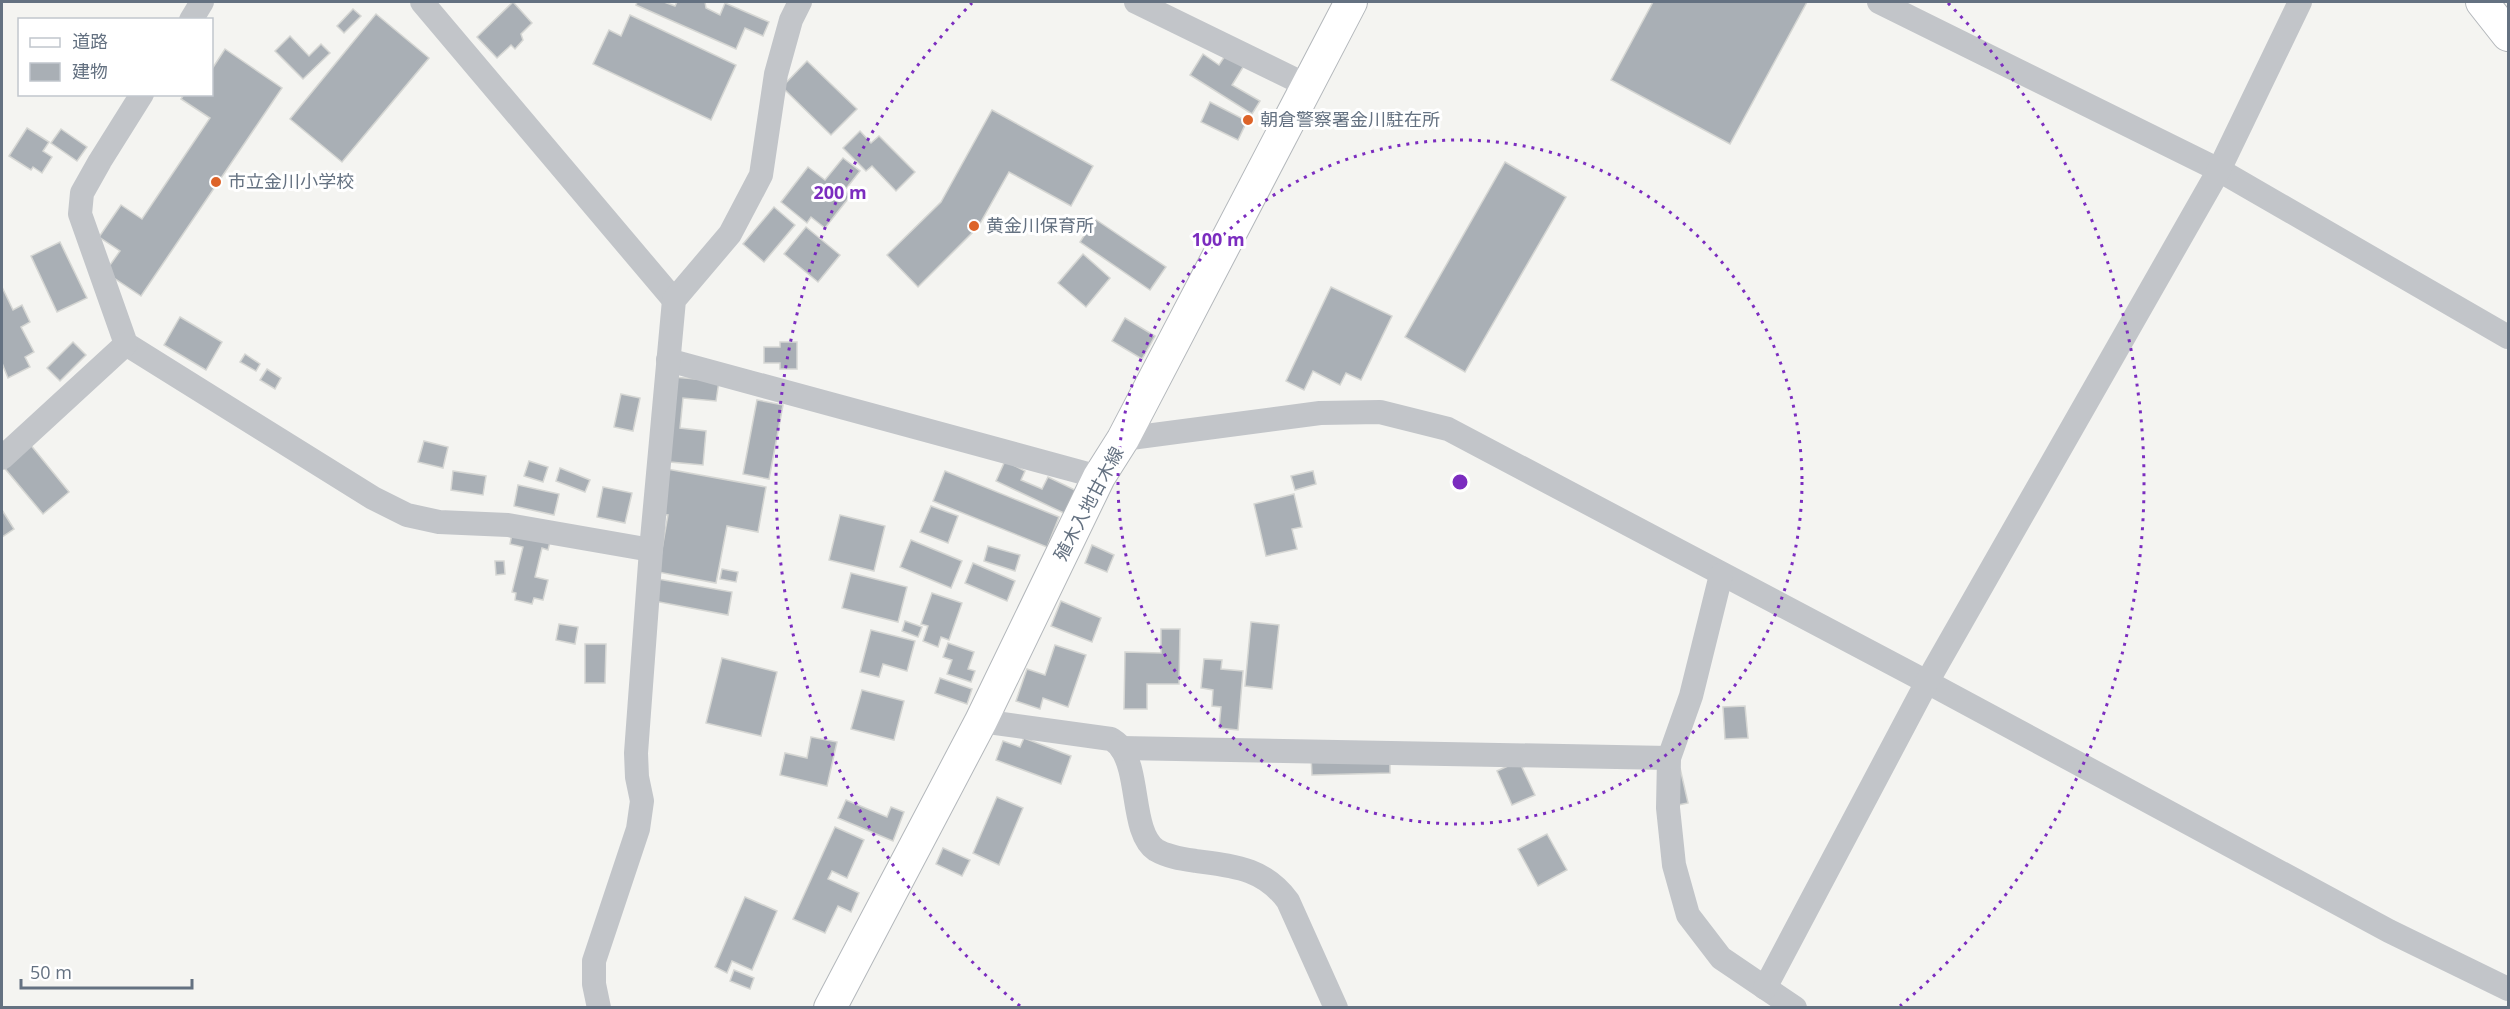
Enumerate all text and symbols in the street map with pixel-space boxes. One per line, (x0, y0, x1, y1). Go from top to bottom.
legend (18, 18, 213, 96)
text: 道路 (72, 29, 108, 53)
text: 建物 (72, 59, 108, 83)
place label: 朝倉警察署金川駐在所 (1260, 107, 1440, 131)
marker: 朝倉警察署金川駐在所 (1241, 113, 1255, 127)
place label: 市立金川小学校 (228, 169, 354, 193)
marker: 市立金川小学校 (209, 175, 223, 189)
text: 200 m (813, 180, 867, 204)
place label: 黄金川保育所 (986, 213, 1094, 237)
marker: 黄金川保育所 (967, 219, 981, 233)
text: 100 m (1191, 227, 1245, 251)
street label: 殖木入地甘木線 (1048, 442, 1128, 565)
centre of rings (1450, 472, 1470, 492)
scale bar (21, 952, 192, 990)
text: 50 m (30, 960, 72, 984)

